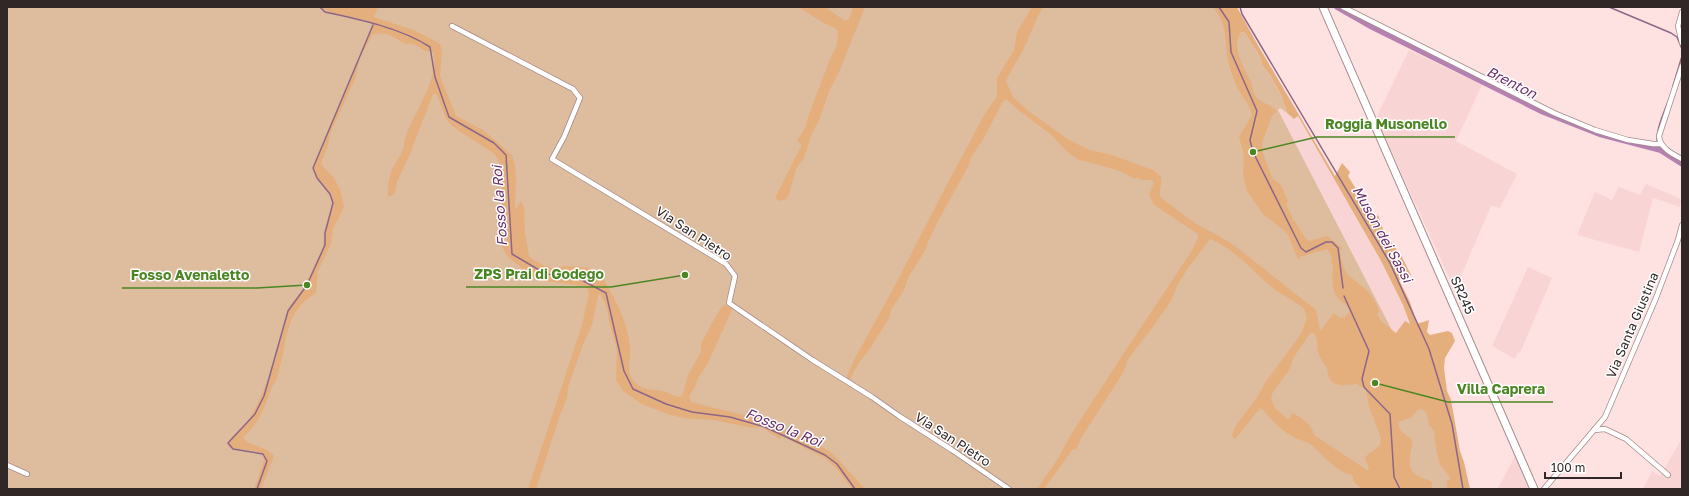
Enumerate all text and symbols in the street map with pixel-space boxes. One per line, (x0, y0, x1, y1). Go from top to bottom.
water label: Brenton (1484, 62, 1541, 102)
callout: Roggia Musonello (1317, 111, 1455, 137)
text: Roggia Musonello (1325, 115, 1447, 132)
water label: Fosso la Roi (488, 163, 510, 247)
water label: Muson dei Sassi (1349, 183, 1418, 287)
street label: Via San Pietro (653, 203, 735, 264)
callout: ZPS Prai di Godego (466, 261, 611, 287)
callout: Fosso Avenaletto (122, 262, 257, 288)
text: ZPS Prai di Godego (474, 265, 604, 282)
text: Fosso Avenaletto (131, 266, 249, 283)
street label: Via Santa Giustina (1602, 270, 1662, 380)
street label: SR245 (1448, 273, 1478, 317)
callout: Villa Caprera (1448, 376, 1553, 402)
text: Villa Caprera (1457, 380, 1545, 397)
water label: Fosso la Roi (743, 404, 827, 451)
street label: Via San Pietro (912, 409, 994, 470)
scale bar (1545, 454, 1621, 480)
text: 100 m (1551, 460, 1585, 475)

